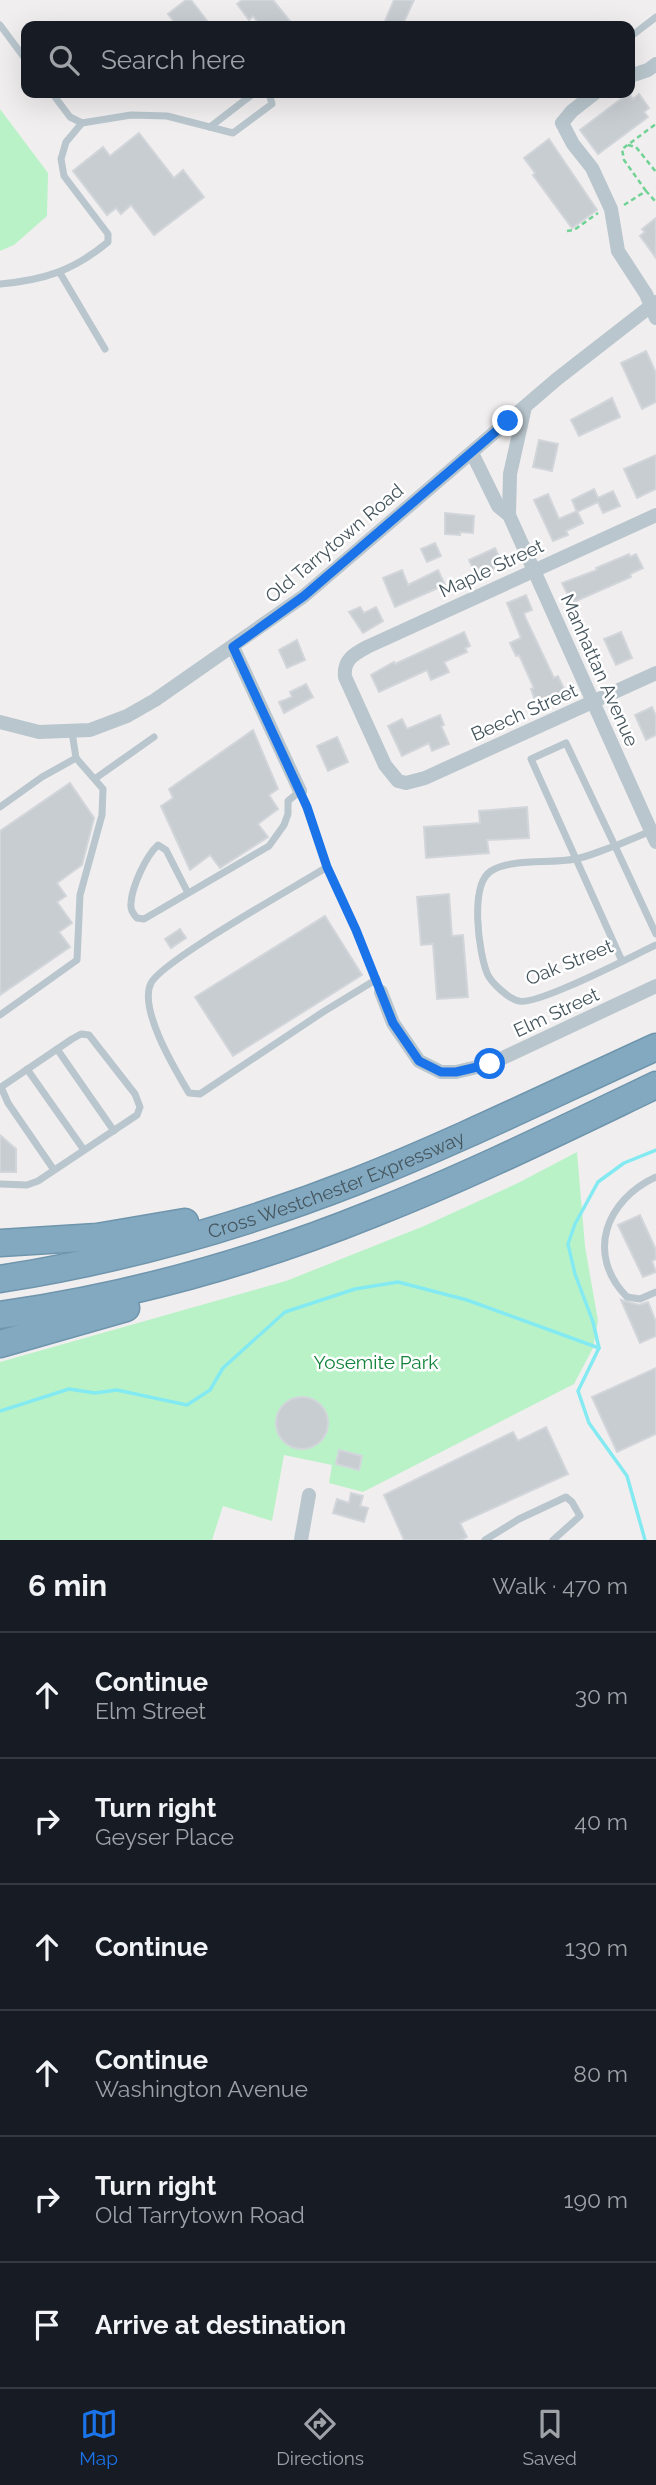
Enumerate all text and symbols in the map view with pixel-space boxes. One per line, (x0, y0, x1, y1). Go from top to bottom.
search box (21, 21, 635, 98)
icon: search (45, 41, 83, 79)
text: Search here (101, 45, 245, 75)
route end (492, 405, 523, 436)
street label: Old Tarrytown Road (261, 479, 407, 607)
street label: Maple Street (435, 534, 547, 602)
street label: Manhattan Avenue (557, 590, 643, 750)
street label: Beech Street (467, 679, 581, 745)
street label: Oak Street (522, 934, 616, 989)
street label: Elm Street (510, 982, 603, 1041)
route start (474, 1048, 505, 1079)
street label: Cross Westchester Expressway (205, 1126, 468, 1243)
park label: Yosemite Park (314, 1351, 438, 1373)
text: 6 min (28, 1568, 107, 1603)
text: Walk · 470 m (492, 1572, 628, 1599)
text: Continue (95, 1667, 208, 1697)
icon: ahead (28, 1676, 66, 1714)
text: 30 m (575, 1682, 628, 1709)
text: Elm Street (95, 1697, 206, 1724)
text: Turn right (95, 1793, 216, 1823)
icon: right (28, 1802, 66, 1840)
text: 40 m (574, 1808, 628, 1835)
text: Geyser Place (95, 1823, 234, 1850)
icon: ahead (28, 1928, 66, 1966)
text: Continue (95, 1932, 208, 1962)
text: 130 m (565, 1934, 628, 1961)
text: Continue (95, 2045, 208, 2075)
icon: ahead (28, 2054, 66, 2092)
text: 80 m (573, 2060, 628, 2087)
text: Washington Avenue (95, 2075, 308, 2102)
text: Turn right (95, 2171, 216, 2201)
icon: right (28, 2180, 66, 2218)
text: 190 m (564, 2186, 628, 2213)
text: Old Tarrytown Road (95, 2201, 305, 2228)
icon: arrive (28, 2306, 66, 2344)
text: Arrive at destination (95, 2310, 346, 2340)
tab: Map (79, 2405, 118, 2469)
tab: Directions (276, 2405, 364, 2469)
tab: Saved (522, 2405, 577, 2469)

